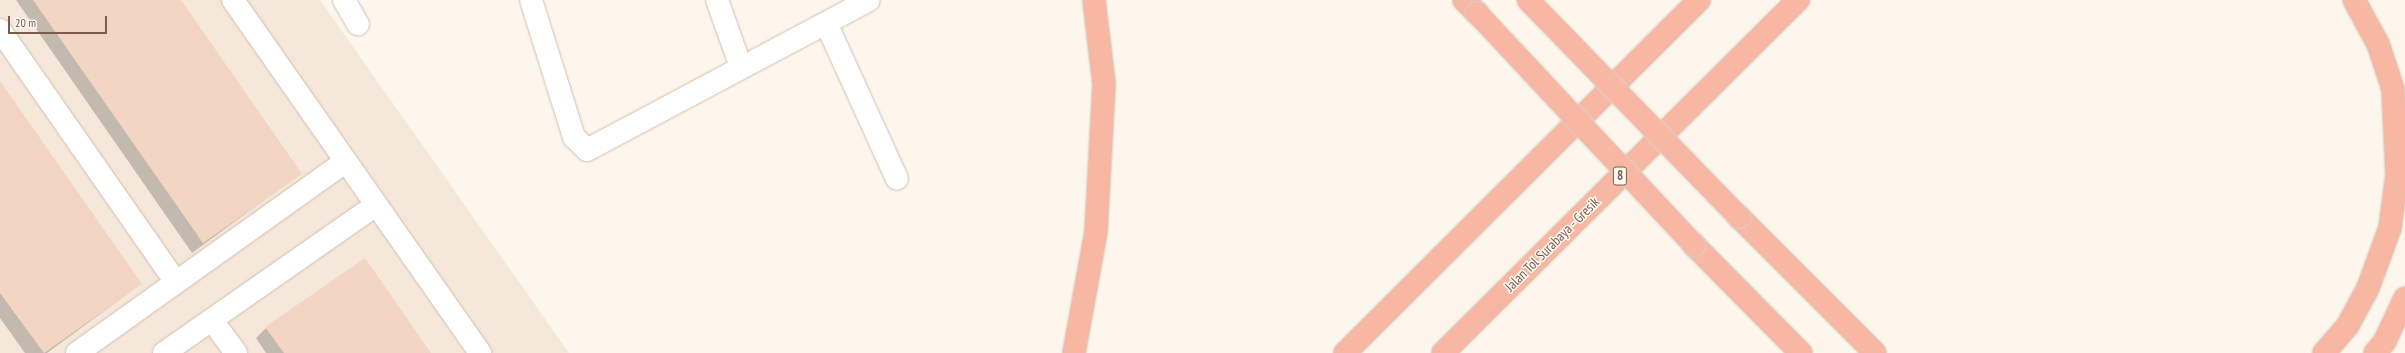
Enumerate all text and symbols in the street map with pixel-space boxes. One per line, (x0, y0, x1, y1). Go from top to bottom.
scale bar (10, 8, 109, 34)
text: 20 m (15, 15, 36, 30)
road number: 8 (1612, 165, 1628, 187)
street label: Jalan Tol Surabaya - Gresik (1501, 193, 1603, 295)

